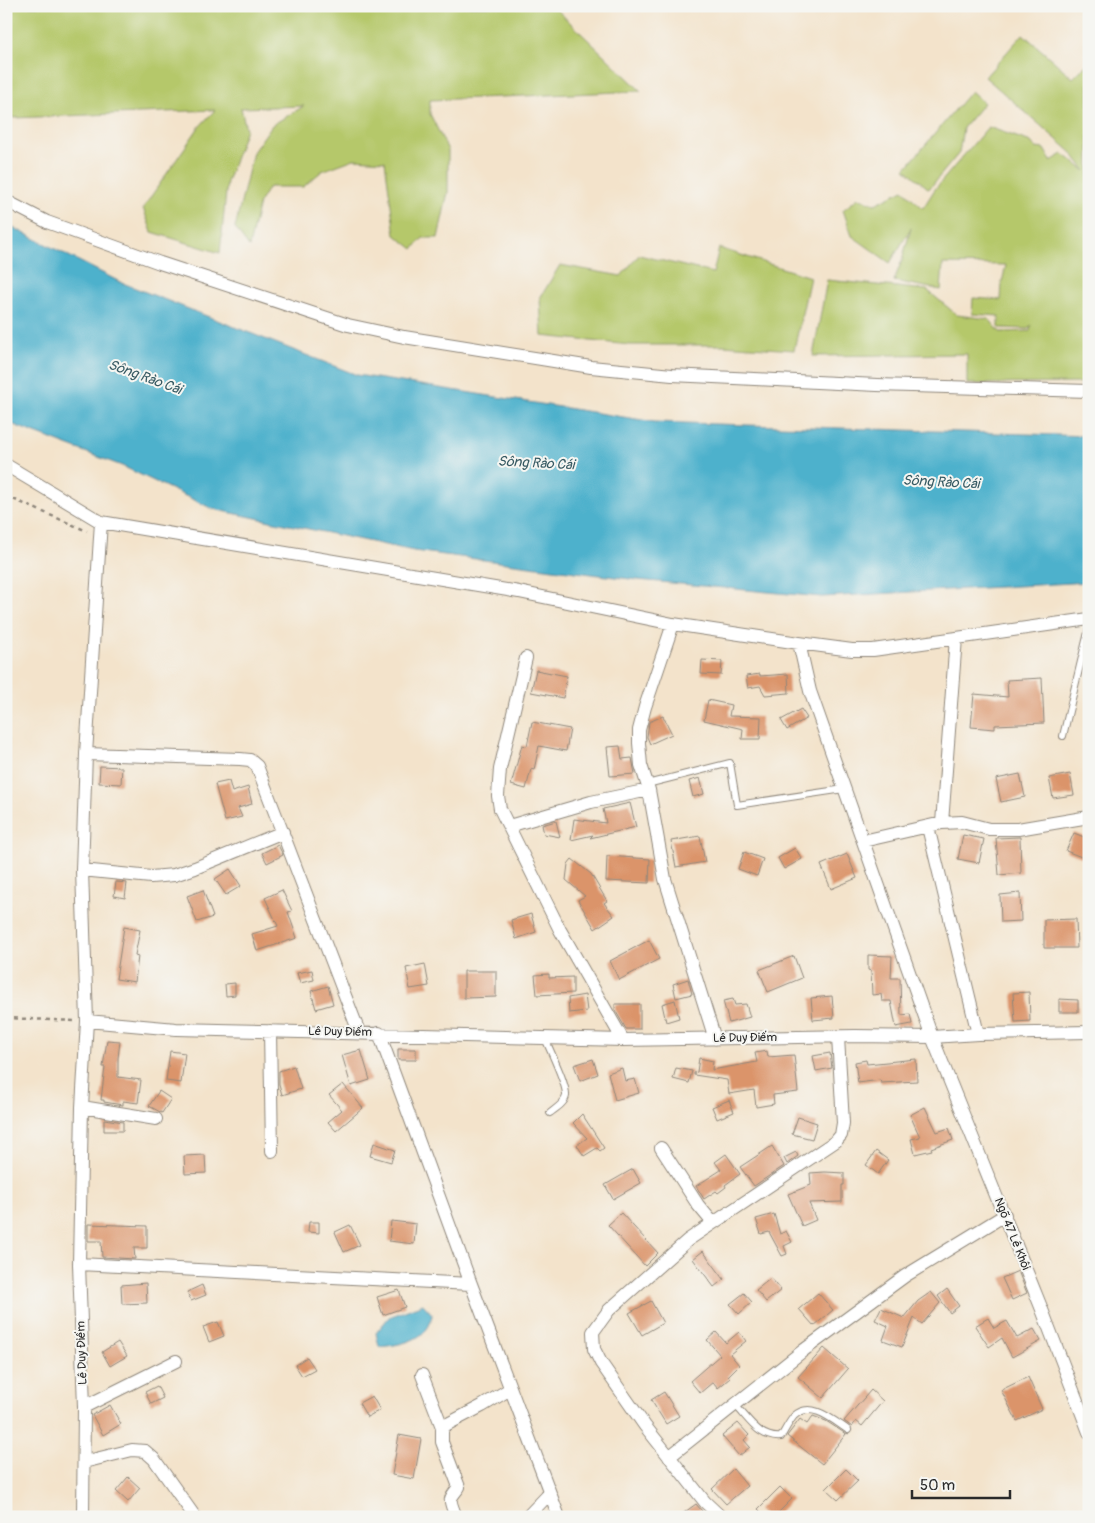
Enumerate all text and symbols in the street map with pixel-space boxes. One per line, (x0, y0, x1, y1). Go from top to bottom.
water label: Sông Rào Cái (106, 356, 186, 399)
water label: Sông Rào Cái (497, 453, 577, 474)
water label: Sông Rào Cái (902, 472, 982, 493)
street label: Lê Duy Điếm (308, 1023, 372, 1040)
street label: Lê Duy Điếm (713, 1029, 777, 1046)
street label: Ngõ 47 Lê Khôi (991, 1196, 1033, 1272)
street label: Lê Duy Điếm (72, 1320, 91, 1385)
scale bar (912, 1468, 1010, 1500)
text: 50 m (920, 1476, 955, 1495)

